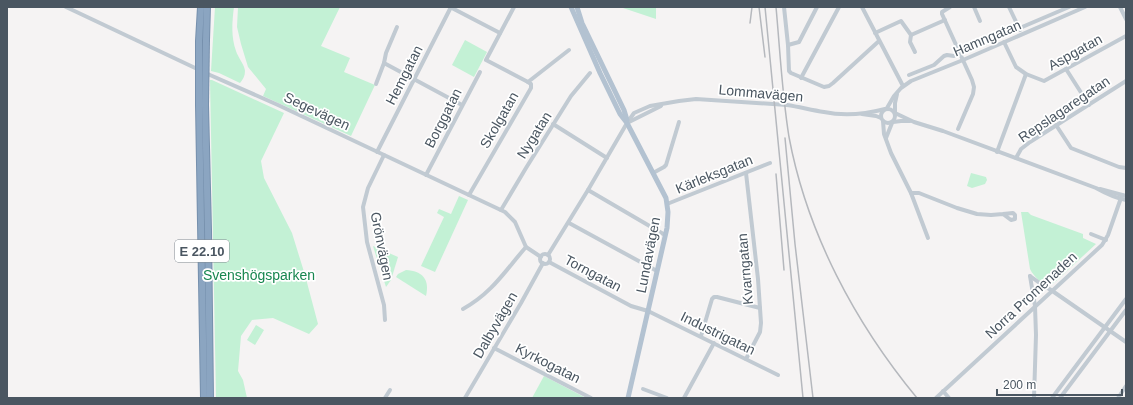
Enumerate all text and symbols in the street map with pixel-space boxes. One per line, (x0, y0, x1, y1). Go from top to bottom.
street label: Hamngatan (951, 16, 1023, 60)
street label: Aspgatan (1045, 31, 1105, 73)
street label: Hemgatan (382, 43, 426, 107)
street label: Repslagaregatan (1015, 73, 1113, 145)
street label: Lommavägen (718, 81, 804, 105)
street label: Borggatan (421, 86, 465, 150)
street label: Segevägen (282, 89, 352, 133)
street label: Skolgatan (477, 89, 521, 151)
street label: Nygatan (513, 109, 555, 161)
street label: Kärleksgatan (673, 151, 755, 197)
street label: Grönvägen (368, 210, 396, 282)
street label: Lundavägen (633, 216, 663, 294)
street label: Kvarngatan (734, 233, 756, 305)
road number: E 22.10 (175, 240, 229, 262)
street label: Norra Promenaden (982, 249, 1080, 341)
street label: Torngatan (562, 251, 624, 295)
park label: Svenshögsparken (203, 267, 315, 283)
street label: Dalbyvägen (470, 289, 520, 361)
street label: Industrigatan (678, 308, 758, 358)
street label: Kyrkogatan (513, 340, 583, 386)
scale bar (997, 371, 1122, 397)
text: 200 m (1003, 378, 1036, 392)

